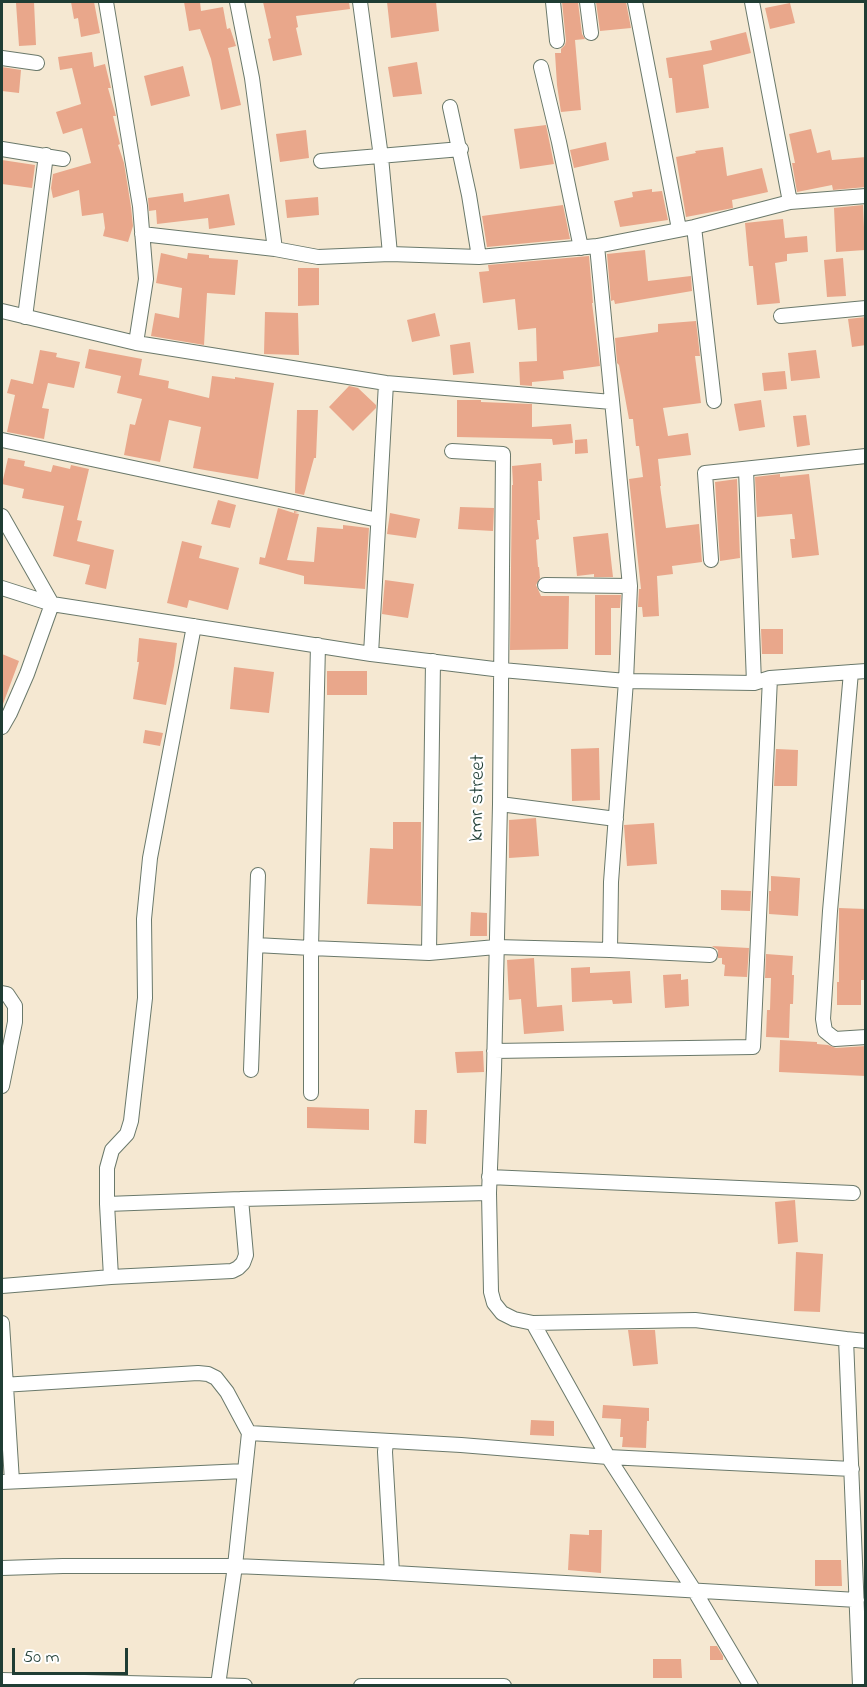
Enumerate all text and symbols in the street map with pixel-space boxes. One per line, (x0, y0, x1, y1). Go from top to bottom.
street label: kmr street (466, 754, 492, 842)
scale bar (15, 1636, 130, 1674)
text: 50 m (23, 1645, 60, 1671)

